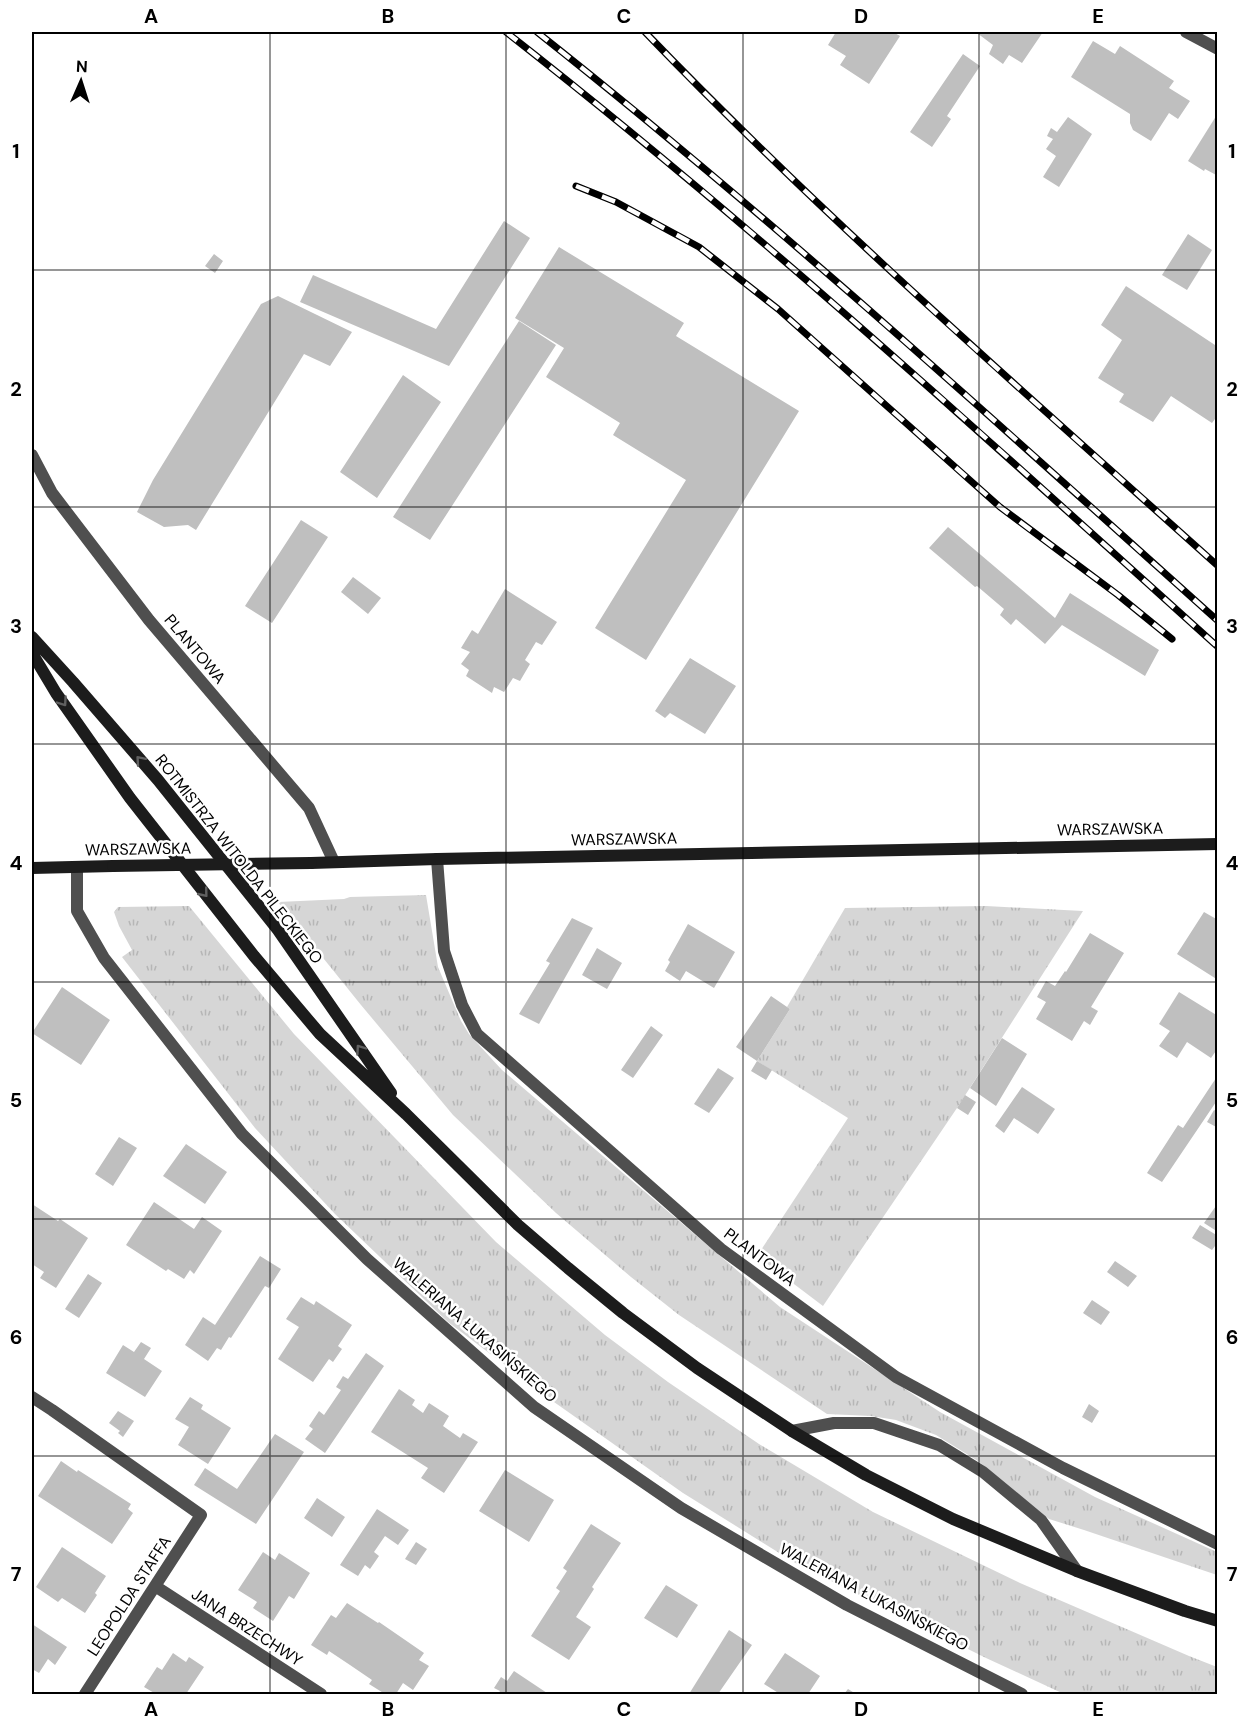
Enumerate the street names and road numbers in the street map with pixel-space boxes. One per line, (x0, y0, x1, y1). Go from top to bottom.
street label: PLANTOWA (160, 610, 231, 689)
street label: ROTMISTRZA WITOLDA PILECKIEGO (150, 750, 328, 968)
street label: WARSZAWSKA (1057, 818, 1164, 840)
street label: WARSZAWSKA (571, 828, 678, 850)
street label: WARSZAWSKA (85, 838, 192, 860)
street label: PLANTOWA (720, 1223, 800, 1291)
street label: WALERIANA ŁUKASIŃSKIEGO (388, 1253, 562, 1407)
street label: LEOPOLDA STAFFA (82, 1532, 176, 1660)
street label: WALERIANA ŁUKASIŃSKIEGO (776, 1538, 972, 1656)
street label: JANA BRZECHWY (188, 1583, 306, 1671)

